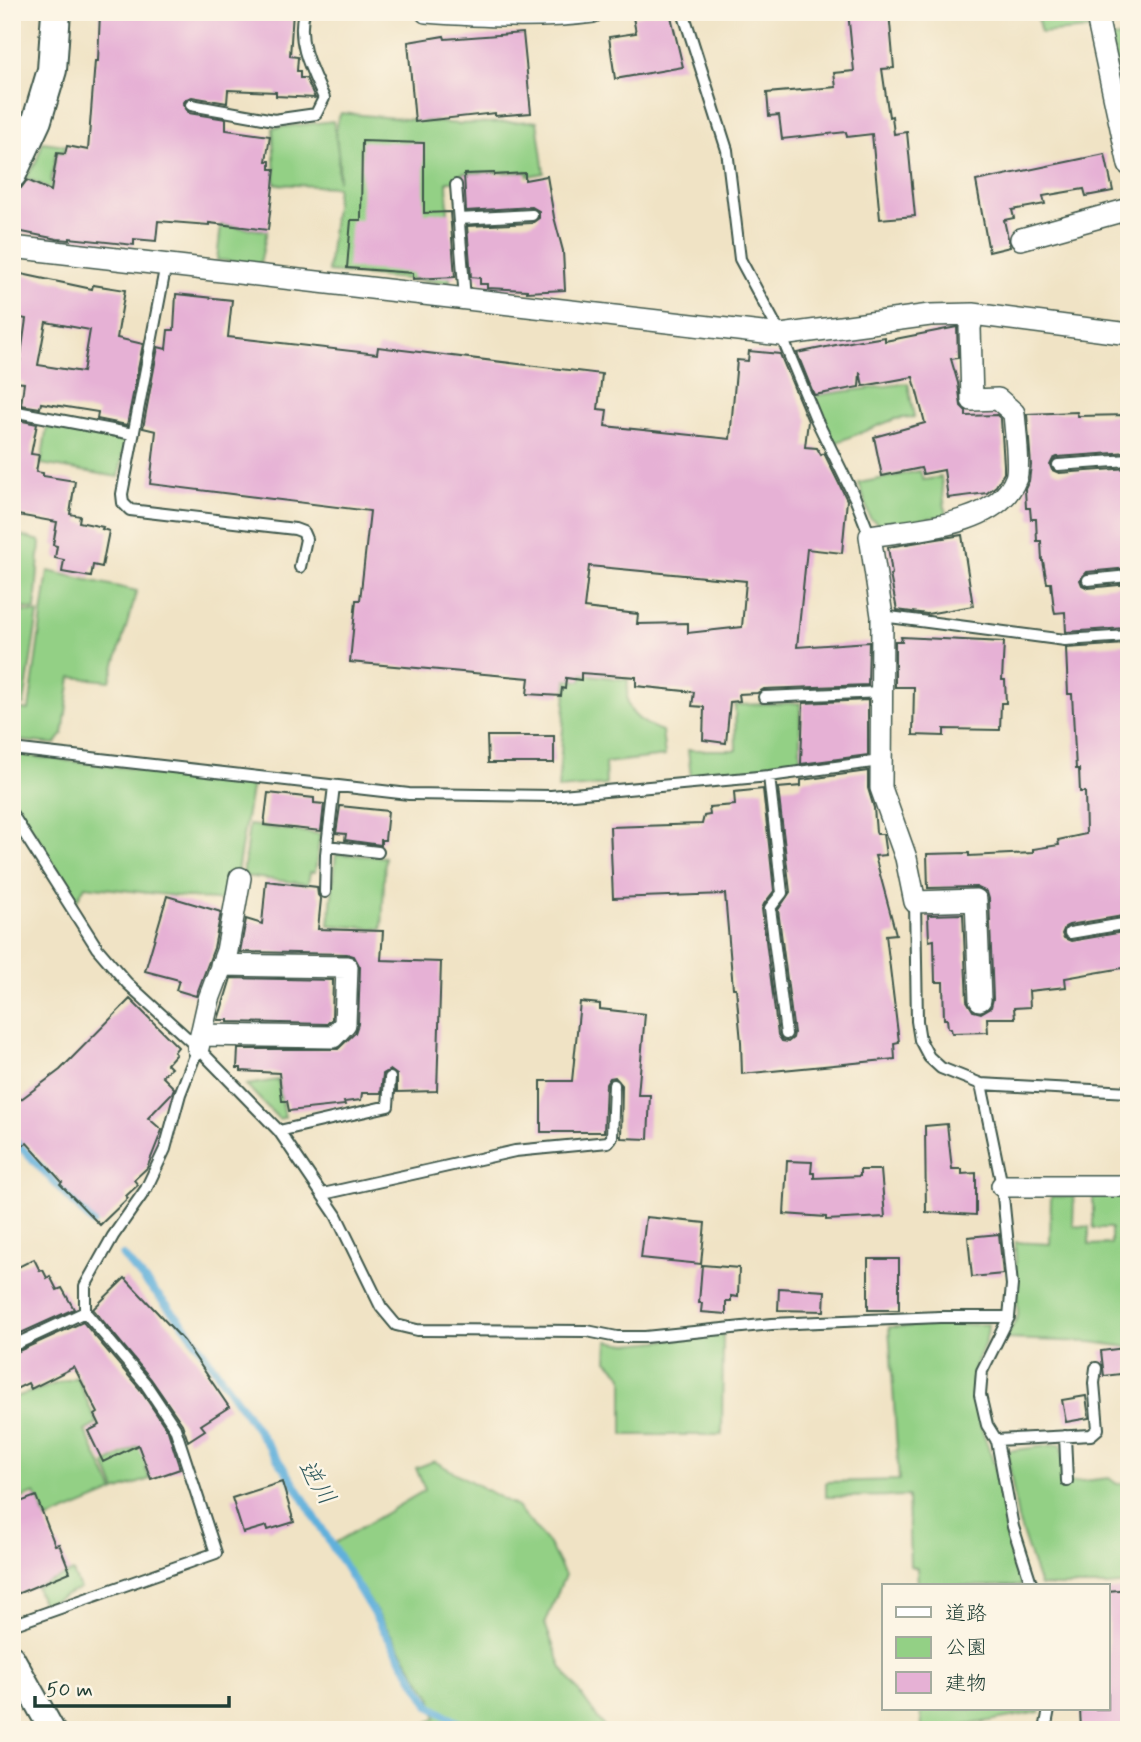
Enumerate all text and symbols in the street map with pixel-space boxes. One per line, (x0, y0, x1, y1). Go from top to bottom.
water label: 逆川 (290, 1454, 342, 1512)
legend (882, 1584, 1110, 1710)
text: 道路 (945, 1600, 987, 1628)
text: 公園 (945, 1634, 987, 1662)
scale bar (35, 1665, 229, 1709)
text: 建物 (945, 1670, 987, 1698)
text: 50 m (46, 1676, 93, 1704)

